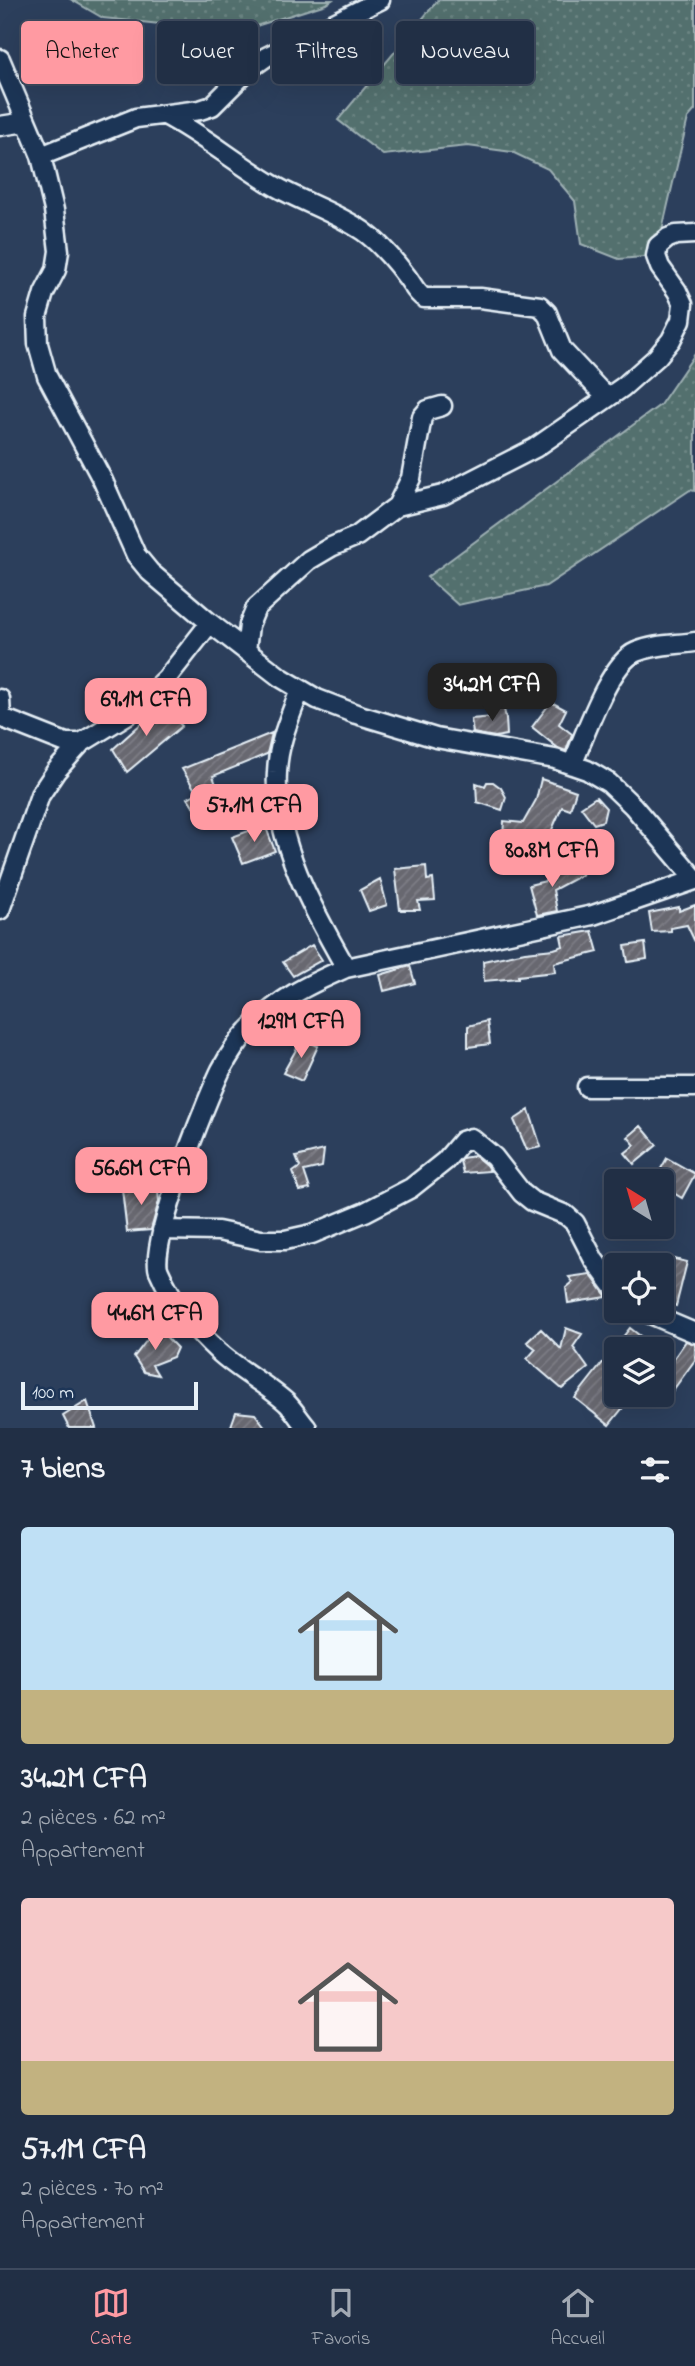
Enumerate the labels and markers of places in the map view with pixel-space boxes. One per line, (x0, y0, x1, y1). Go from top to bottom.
pin: 34.2M CFA (412, 664, 572, 723)
pin: 69.1M CFA (66, 678, 226, 738)
pin: 57.1M CFA (174, 784, 334, 844)
pin: 80.8M CFA (472, 830, 632, 889)
pin: 129M CFA (229, 1000, 373, 1060)
pin: 56.6M CFA (61, 1148, 221, 1207)
pin: 44.6M CFA (75, 1292, 235, 1352)

